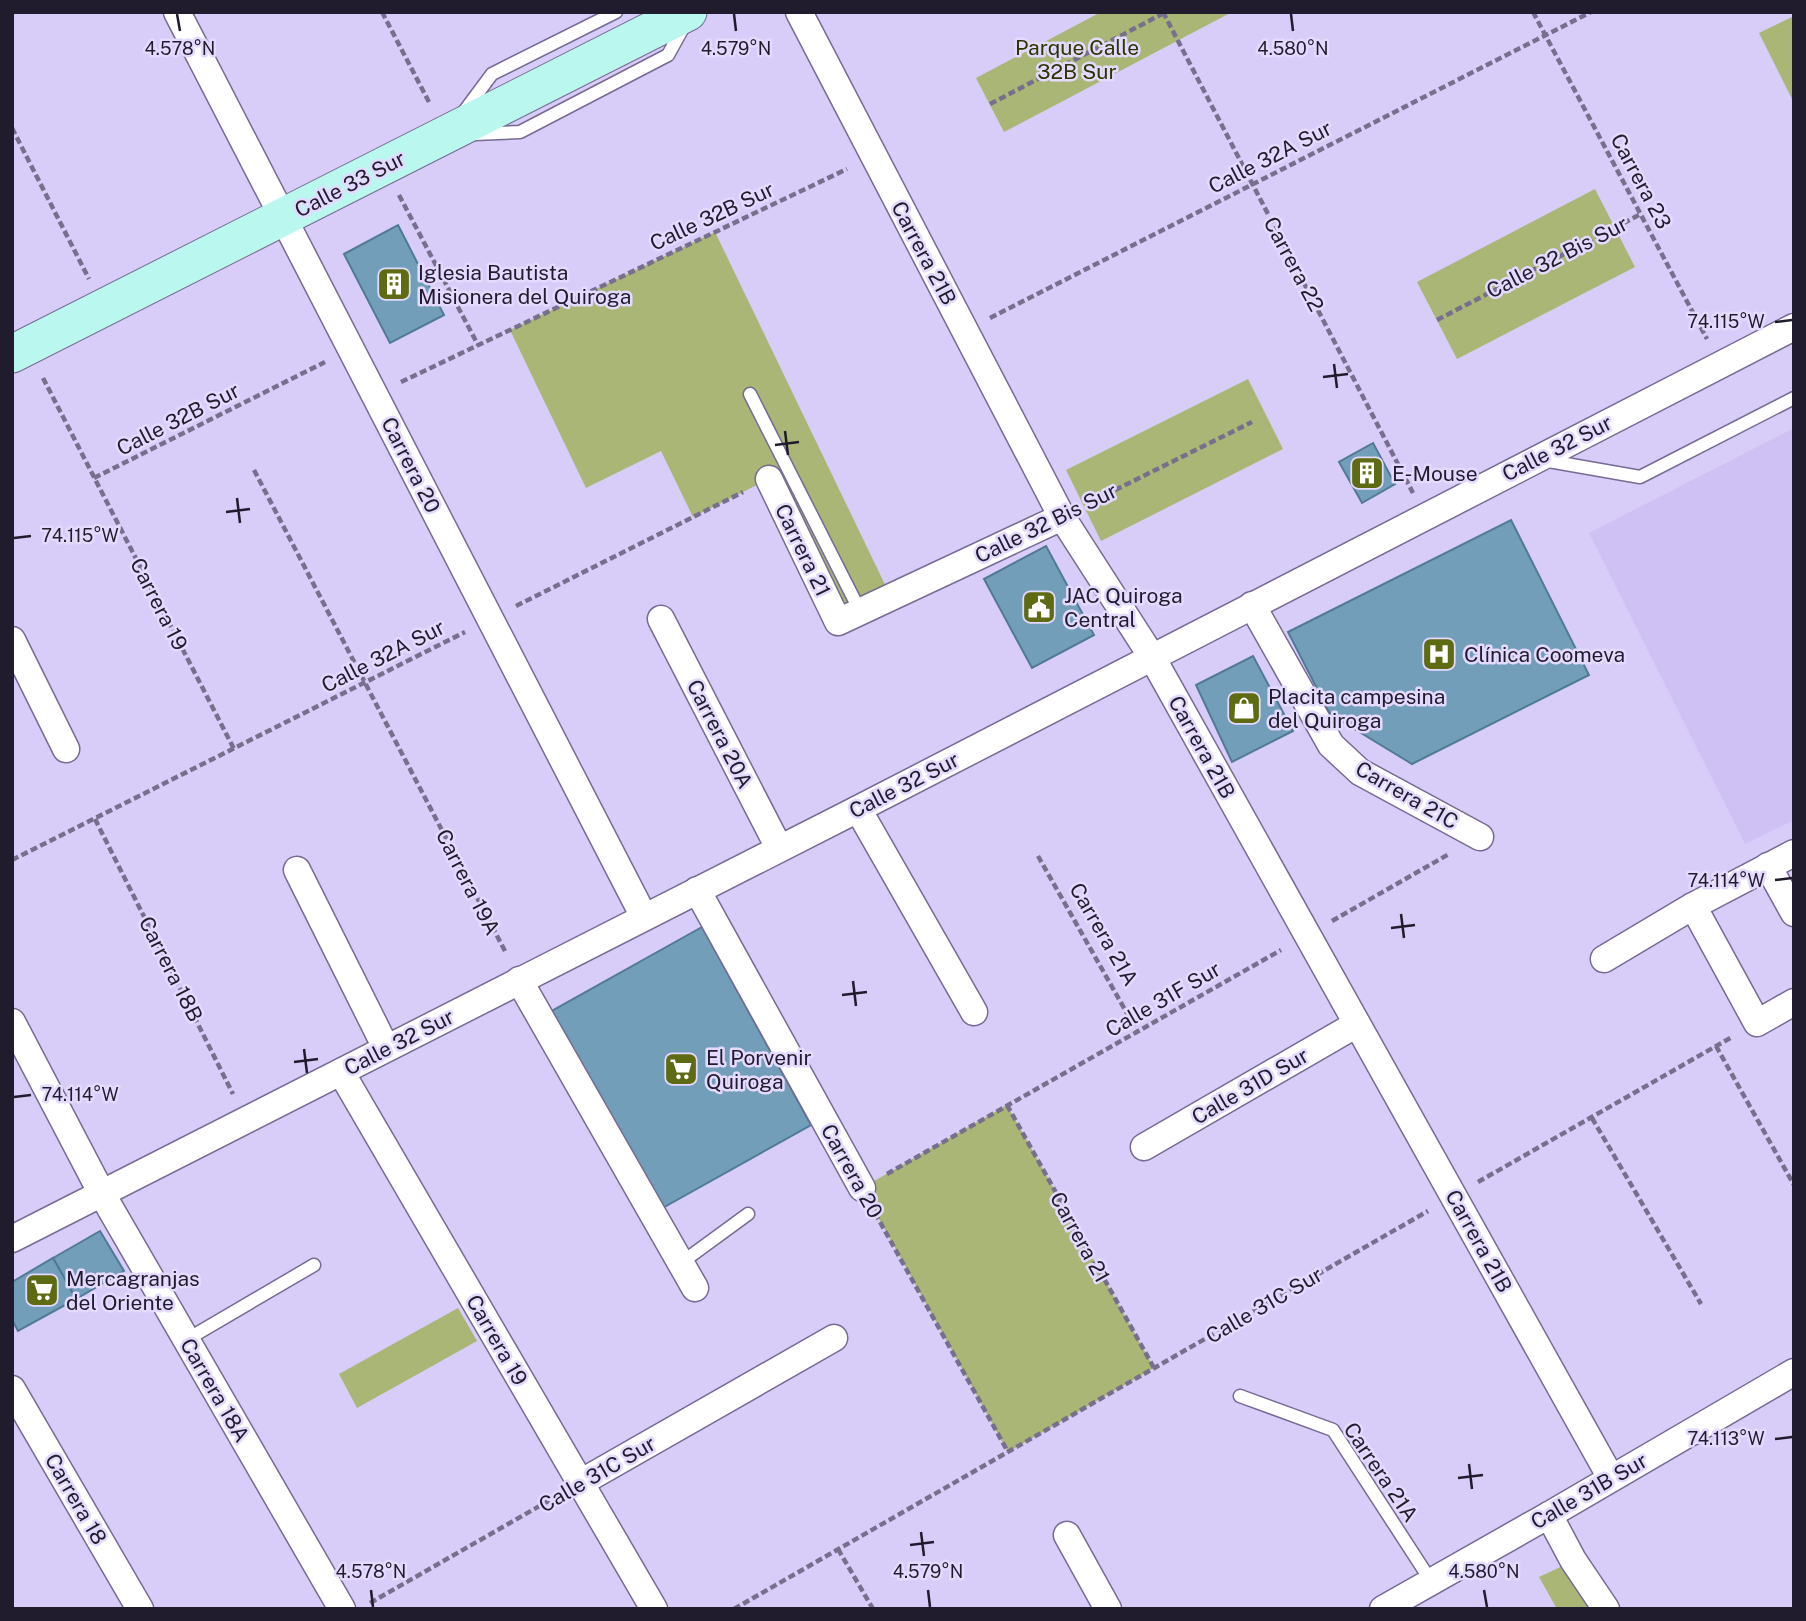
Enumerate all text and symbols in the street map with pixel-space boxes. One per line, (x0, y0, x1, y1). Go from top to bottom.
park label: Parque Calle 32B Sur (1015, 35, 1139, 84)
text: 4.578°N (145, 38, 215, 59)
text: 4.579°N (701, 38, 771, 59)
text: 4.580°N (1257, 38, 1329, 59)
street label: Calle 32A Sur (1204, 115, 1336, 199)
street label: Carrera 23 (1605, 129, 1677, 233)
street label: Calle 33 Sur (291, 145, 409, 223)
street label: Calle 32B Sur (646, 176, 778, 256)
street label: Carrera 21B (886, 197, 962, 309)
street label: Calle 32 Bis Sur (1482, 211, 1632, 303)
street label: Carrera 22 (1259, 212, 1329, 316)
place label: Iglesia Bautista Misionera del Quiroga (418, 260, 631, 309)
building icon: Iglesia Bautista Misionera del Quiroga (375, 265, 413, 303)
text: 74.115°W (1687, 311, 1765, 332)
street label: Calle 32B Sur (113, 377, 243, 461)
street label: Calle 32 Sur (1498, 410, 1616, 486)
street label: Carrera 20 (376, 413, 446, 517)
building icon: E-Mouse (1348, 454, 1386, 492)
place label: E-Mouse (1392, 461, 1478, 486)
street label: Calle 32 Bis Sur (971, 478, 1121, 568)
street label: Carrera 21 (770, 500, 836, 600)
text: 74.115°W (41, 525, 119, 546)
street label: Carrera 19 (125, 554, 193, 654)
place label: JAC Quiroga Central (1064, 583, 1183, 632)
public building icon: JAC Quiroga Central (1020, 588, 1058, 626)
street label: Calle 32A Sur (317, 614, 449, 698)
hospital icon: Clínica Coomeva (1420, 635, 1458, 673)
place label: Clínica Coomeva (1464, 642, 1625, 667)
street label: Carrera 20A (682, 675, 758, 793)
place label: Placita campesina del Quiroga (1268, 684, 1445, 733)
shop icon: Placita campesina del Quiroga (1225, 689, 1263, 727)
street label: Carrera 21B (1163, 691, 1241, 803)
street label: Calle 32 Sur (845, 747, 963, 823)
street label: Carrera 21C (1351, 756, 1463, 834)
street label: Carrera 19A (431, 825, 505, 939)
text: 74.114°W (1687, 870, 1765, 891)
street label: Carrera 21A (1065, 878, 1144, 990)
street label: Carrera 18B (134, 912, 208, 1026)
street label: Calle 31F Sur (1101, 956, 1225, 1042)
street label: Calle 32 Sur (340, 1004, 458, 1080)
street label: Calle 31D Sur (1187, 1042, 1313, 1130)
place label: El Porvenir Quiroga (706, 1045, 812, 1094)
supermarket icon: El Porvenir Quiroga (662, 1050, 700, 1088)
text: 74.114°W (41, 1084, 119, 1105)
street label: Carrera 20 (816, 1119, 888, 1223)
street label: Carrera 21B (1440, 1185, 1518, 1297)
street label: Carrera 21 (1045, 1187, 1115, 1287)
street label: Calle 31C Sur (1201, 1262, 1327, 1348)
place label: Mercagranjas del Oriente (66, 1266, 200, 1315)
supermarket icon: Mercagranjas del Oriente (23, 1271, 61, 1309)
street label: Carrera 19 (461, 1290, 533, 1390)
street label: Carrera 18A (175, 1334, 255, 1446)
street label: Carrera 21A (1339, 1418, 1423, 1527)
text: 74.113°W (1687, 1428, 1765, 1449)
street label: Calle 31C Sur (534, 1431, 660, 1517)
street label: Calle 31B Sur (1526, 1448, 1652, 1534)
street label: Carrera 18 (40, 1449, 112, 1549)
text: 4.578°N (336, 1561, 406, 1582)
text: 4.579°N (893, 1561, 963, 1582)
text: 4.580°N (1448, 1561, 1520, 1582)

